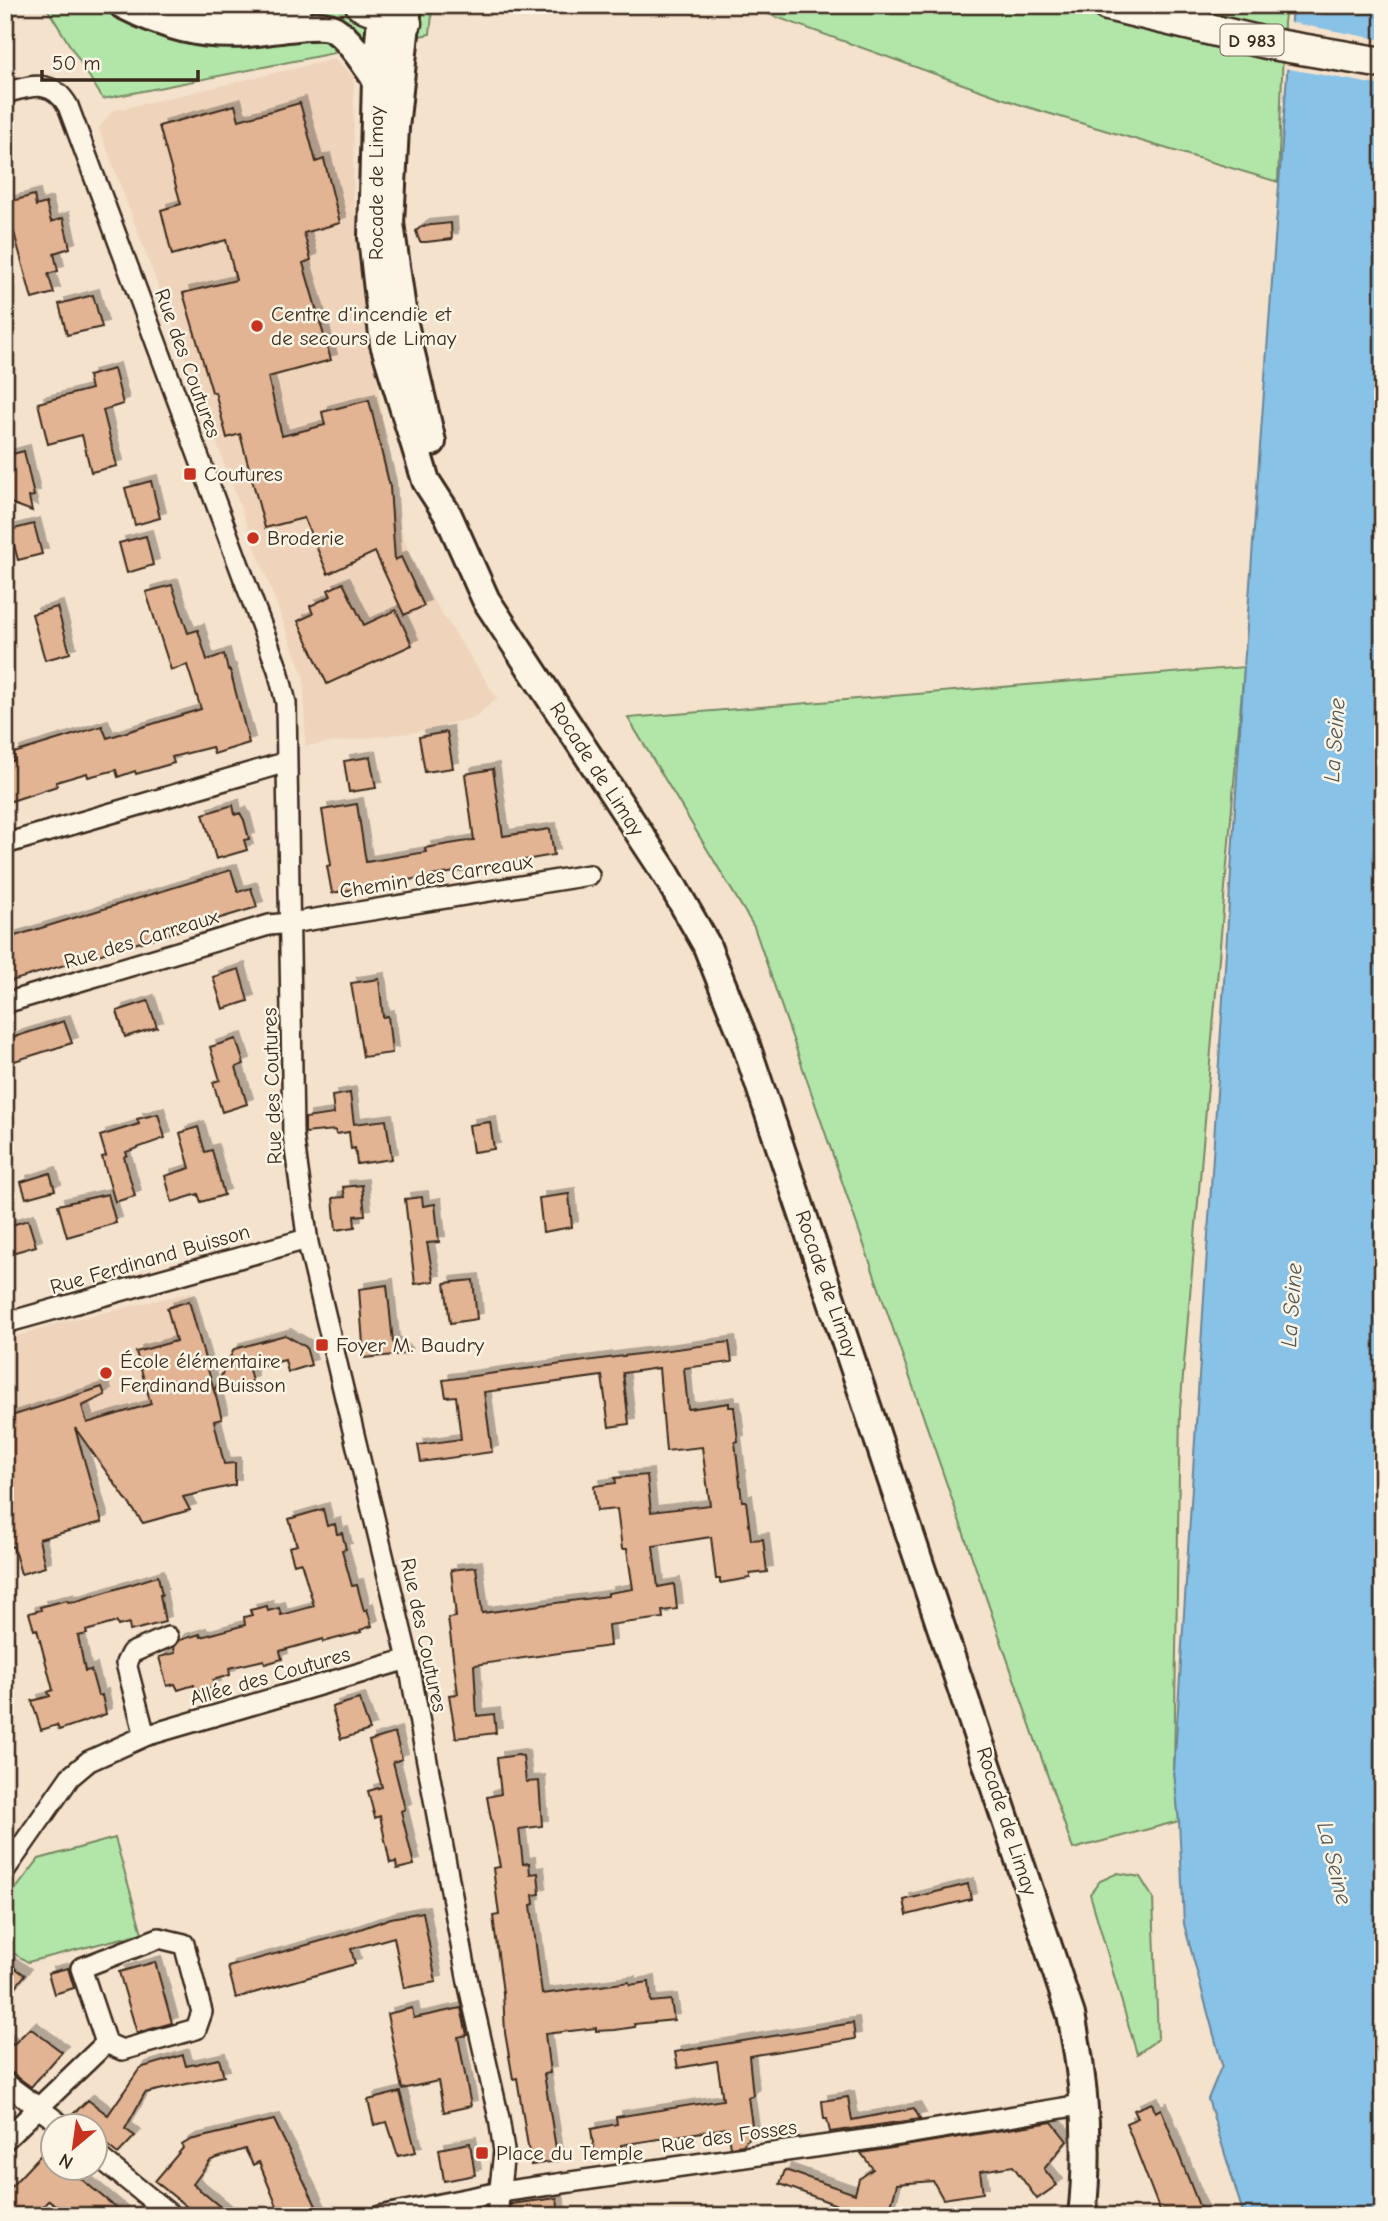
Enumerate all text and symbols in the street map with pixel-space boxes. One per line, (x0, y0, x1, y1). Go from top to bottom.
road number: D 983 (1220, 24, 1284, 56)
scale bar (42, 38, 198, 82)
text: 50 m (52, 51, 101, 75)
street label: Rocade de Limay (364, 105, 388, 260)
street label: Rue des Coutures (150, 285, 226, 441)
place label: Centre d'incendie et de secours de Limay (271, 302, 457, 350)
marker: Centre d'incendie et de secours de Limay (249, 318, 265, 334)
place label: Coutures (204, 462, 283, 486)
marker: Coutures (182, 466, 198, 482)
place label: Broderie (267, 526, 344, 550)
marker: Broderie (245, 530, 261, 546)
water label: La Seine (1318, 696, 1351, 783)
street label: Rocade de Limay (545, 698, 649, 841)
street label: Chemin des Carreaux (338, 849, 534, 903)
street label: Rue des Carreaux (61, 904, 221, 974)
street label: Rue des Coutures (257, 1007, 287, 1165)
street label: Rocade de Limay (790, 1207, 864, 1362)
street label: Rue Ferdinand Buisson (47, 1219, 253, 1299)
water label: La Seine (1275, 1261, 1308, 1348)
place label: Foyer M. Baudry (336, 1333, 485, 1357)
marker: Foyer M. Baudry (314, 1337, 330, 1353)
place label: École élémentaire Ferdinand Buisson (120, 1349, 286, 1397)
marker: École élémentaire Ferdinand Buisson (98, 1365, 114, 1381)
street label: Rue des Coutures (396, 1556, 452, 1714)
street label: Allée des Coutures (187, 1642, 353, 1710)
street label: Rocade de Limay (972, 1744, 1042, 1899)
water label: La Seine (1311, 1819, 1358, 1908)
north arrow (38, 2112, 108, 2182)
street label: Rue des Fosses (660, 2115, 798, 2157)
place label: Place du Temple (496, 2141, 643, 2165)
marker: Place du Temple (474, 2145, 490, 2161)
text: N (55, 2148, 77, 2174)

